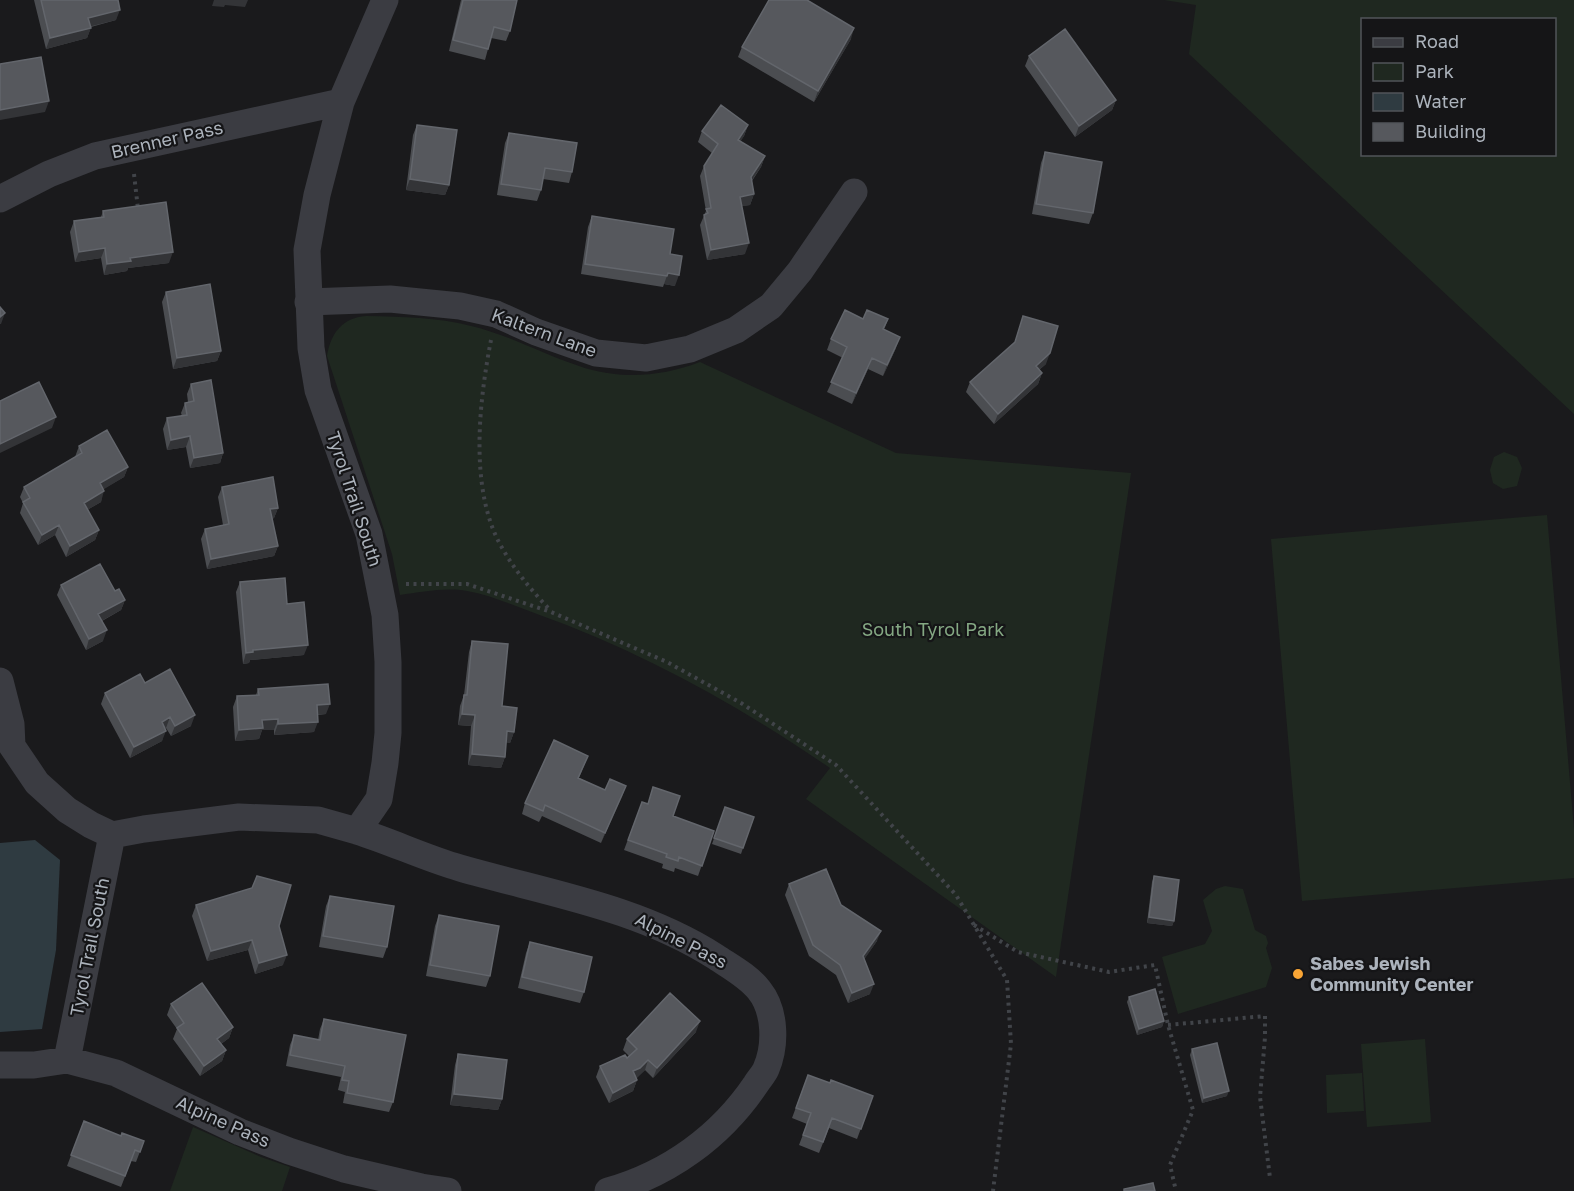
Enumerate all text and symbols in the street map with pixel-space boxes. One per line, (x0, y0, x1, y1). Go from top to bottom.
legend (1361, 18, 1556, 156)
text: Road (1415, 30, 1459, 52)
text: Park (1415, 60, 1454, 82)
text: Water (1415, 90, 1466, 112)
street label: Brenner Pass (109, 115, 225, 163)
text: Building (1415, 120, 1486, 142)
street label: Kaltern Lane (489, 303, 600, 361)
street label: Tyrol Trail South (323, 428, 387, 569)
park label: South Tyrol Park (862, 618, 1004, 640)
street label: Tyrol Trail South (65, 876, 113, 1018)
street label: Alpine Pass (632, 908, 731, 973)
place label: Sabes Jewish Community Center (1310, 952, 1473, 995)
marker: Sabes Jewish Community Center (1291, 967, 1305, 981)
street label: Alpine Pass (173, 1091, 274, 1152)

